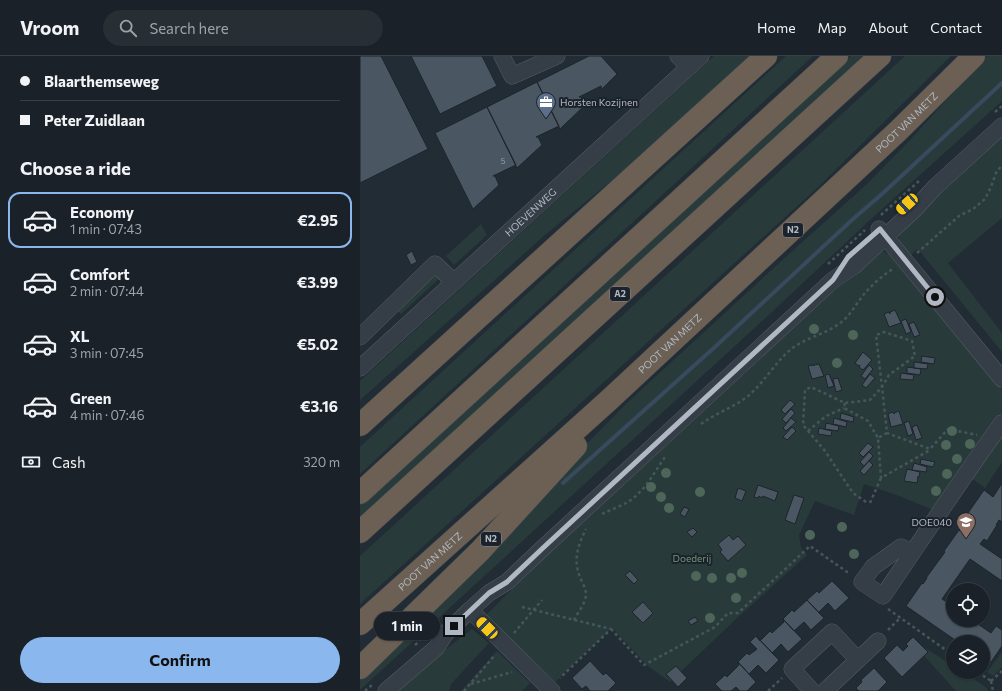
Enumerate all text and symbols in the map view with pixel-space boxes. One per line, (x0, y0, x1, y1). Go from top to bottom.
search box (103, 10, 383, 46)
text: Vroom (20, 16, 79, 39)
icon: search (117, 17, 139, 39)
text: Search here (149, 19, 229, 37)
text: Home (757, 19, 796, 36)
text: Map (818, 19, 846, 36)
text: About (868, 19, 908, 36)
text: Contact (930, 19, 982, 36)
text: Blaarthemseweg (44, 72, 159, 90)
street label: POOT VAN METZ (873, 89, 940, 155)
office icon: Horsten Kozijnen (535, 91, 557, 119)
place label: Horsten Kozijnen (560, 96, 638, 108)
text: Peter Zuidlaan (44, 111, 145, 129)
house number: 5 (501, 156, 506, 166)
text: Choose a ride (20, 157, 131, 179)
street label: HOEVENWEG (502, 186, 559, 239)
car (894, 192, 920, 216)
icon: car (22, 202, 58, 238)
text: Economy (70, 203, 134, 221)
text: €2.95 (297, 211, 338, 229)
text: 1 min · 07:43 (70, 221, 142, 237)
road number: N2 (783, 223, 803, 237)
icon: car (22, 264, 58, 300)
text: Comfort (70, 265, 130, 283)
text: €3.99 (297, 273, 338, 291)
text: 2 min · 07:44 (70, 283, 144, 299)
road number: A2 (610, 287, 630, 301)
route start (926, 288, 944, 306)
street label: POOT VAN METZ (636, 311, 704, 376)
icon: car (22, 326, 58, 362)
text: XL (70, 327, 89, 345)
text: €5.02 (297, 335, 338, 353)
text: 3 min · 07:45 (70, 345, 144, 361)
icon: car (22, 388, 58, 424)
text: Green (70, 389, 111, 407)
text: €3.16 (300, 397, 338, 415)
text: 4 min · 07:46 (70, 407, 145, 423)
icon: cash (20, 451, 42, 473)
text: Cash (52, 453, 86, 471)
text: 320 m (303, 454, 340, 470)
school or university icon: DOE040 (955, 511, 977, 539)
place label: DOE040 (911, 516, 952, 528)
street label: POOT VAN METZ (395, 529, 465, 593)
road number: N2 (481, 532, 501, 546)
park label: Doederij (673, 552, 711, 564)
map controls (946, 583, 990, 679)
button: locate (946, 583, 990, 627)
callout: 1 min (374, 612, 440, 640)
car (474, 615, 500, 641)
route end (445, 617, 463, 635)
text: 1 min (392, 618, 422, 634)
button: layers (946, 635, 990, 679)
button: Confirm (20, 637, 340, 683)

